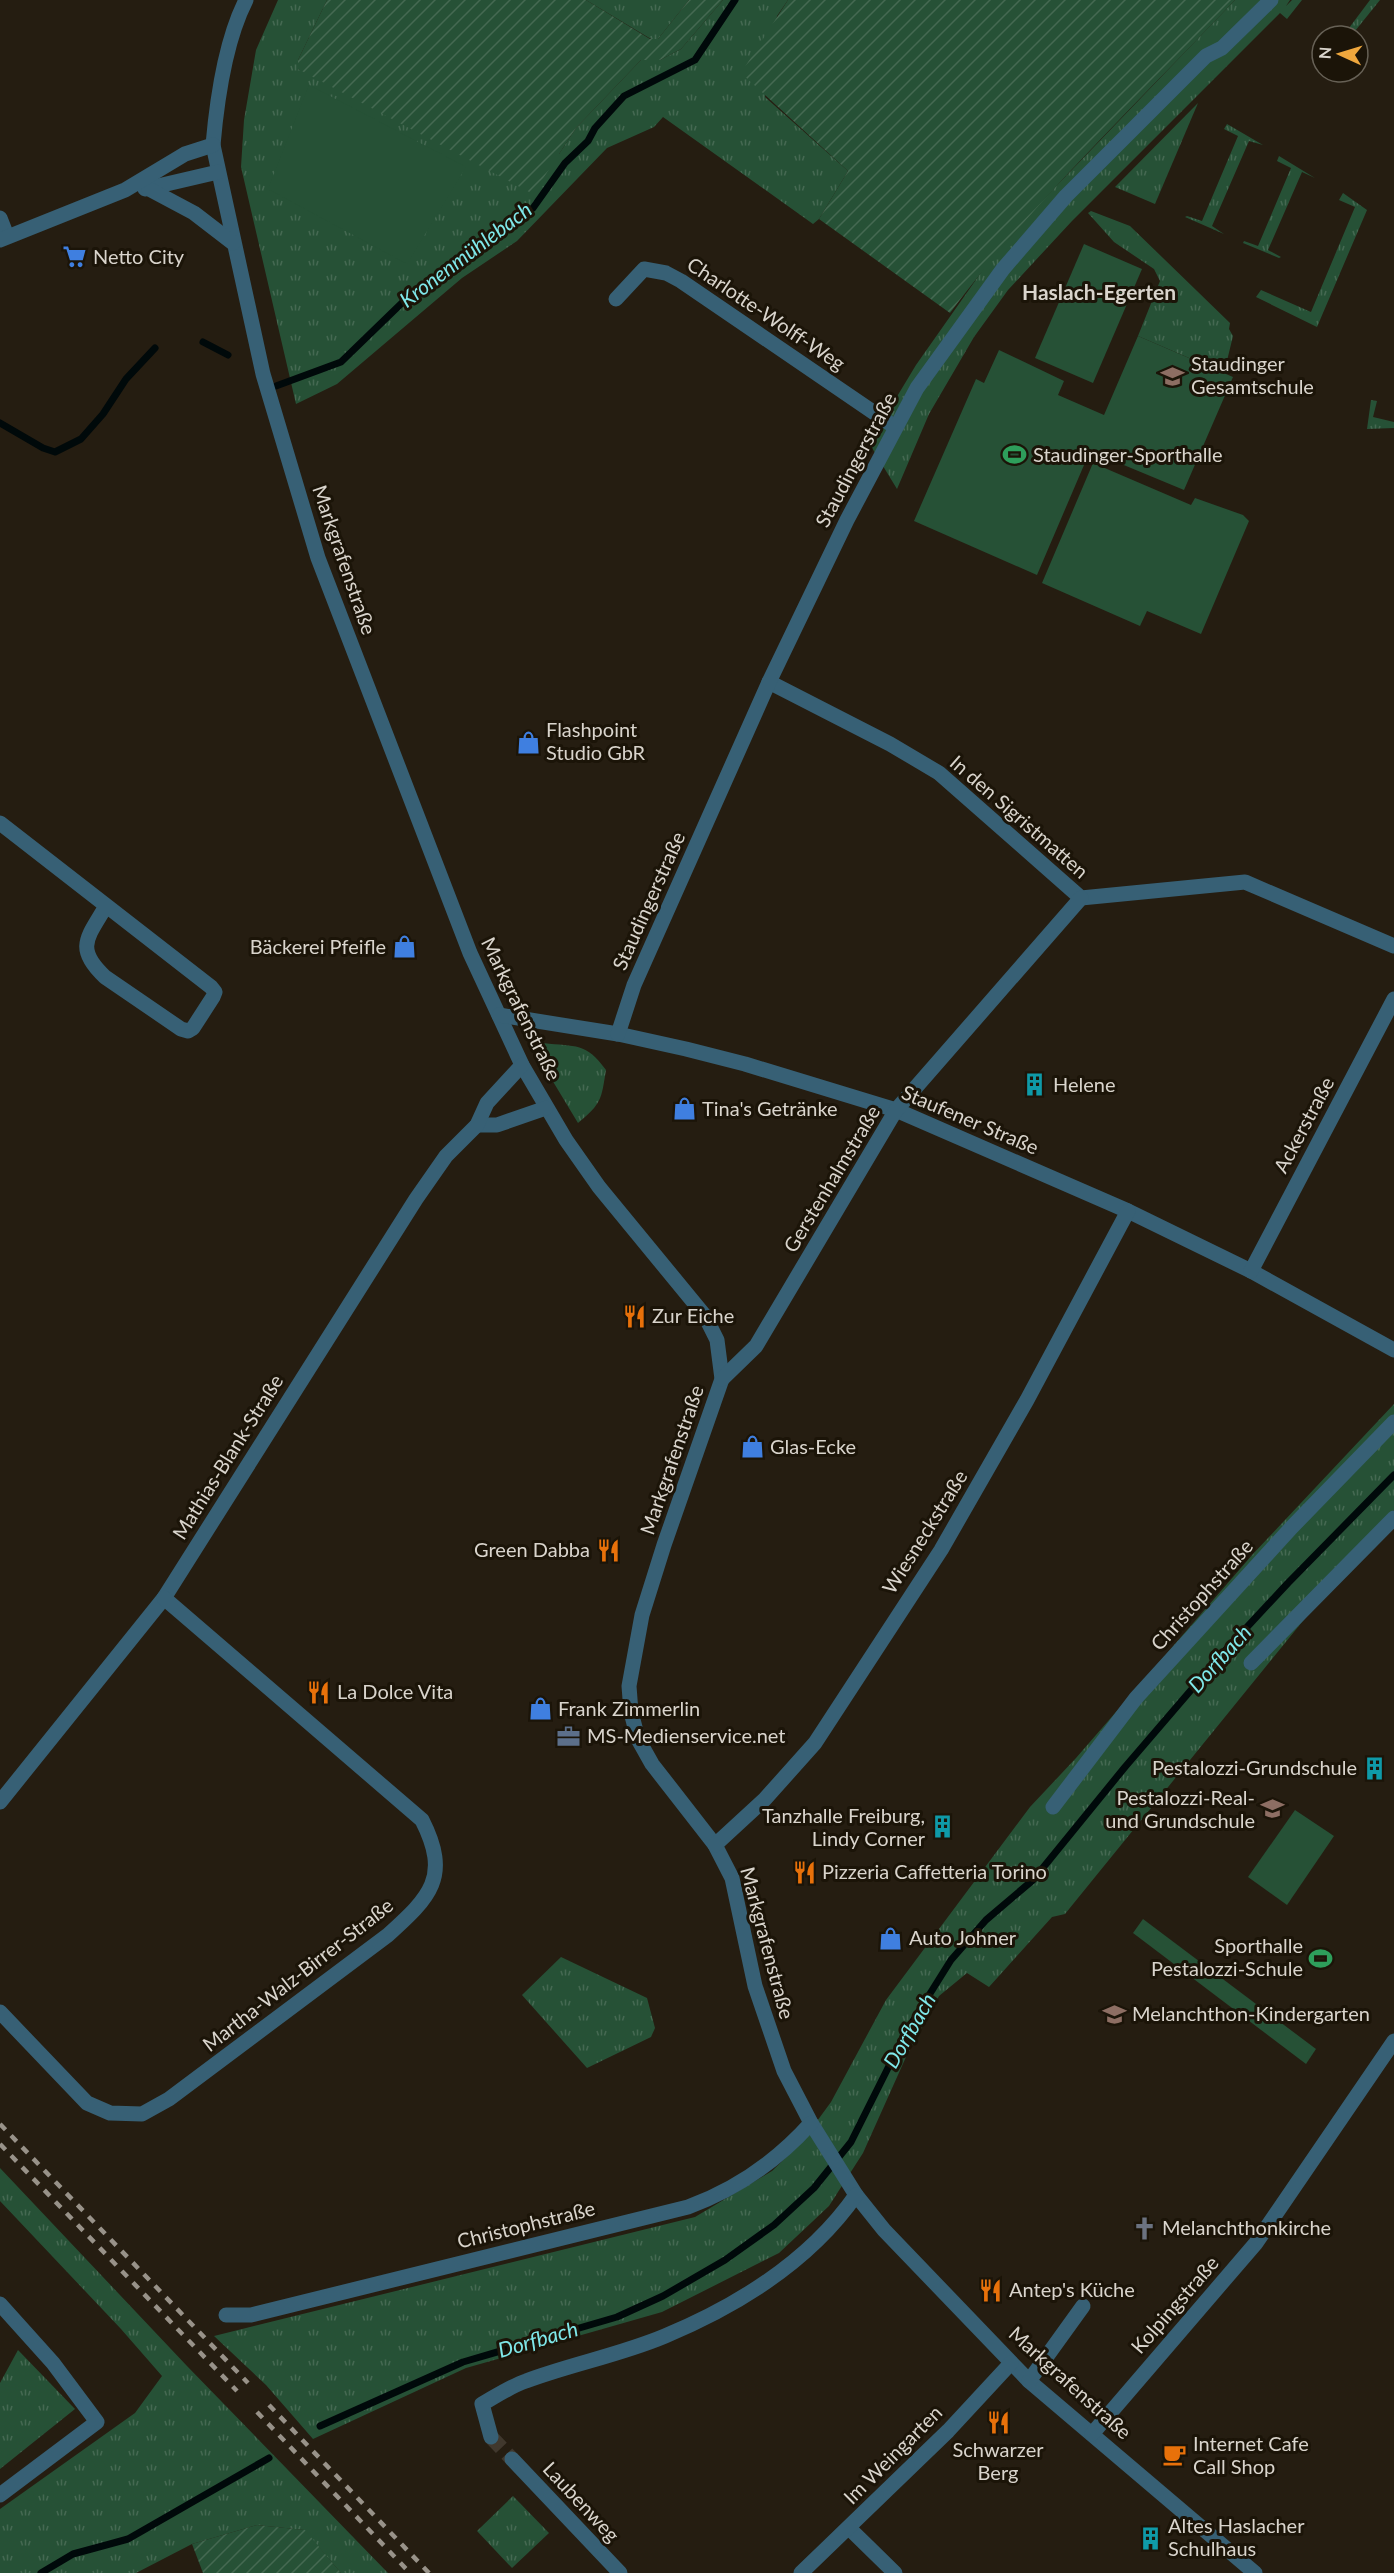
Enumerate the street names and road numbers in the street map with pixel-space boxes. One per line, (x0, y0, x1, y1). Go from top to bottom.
street label: Charlotte-Wolff-Weg (683, 251, 850, 375)
street label: Staudingerstraße (810, 388, 901, 531)
street label: Markgrafenstraße (308, 482, 382, 638)
street label: In den Sigristmatten (946, 750, 1094, 883)
street label: Staudingerstraße (607, 828, 689, 973)
street label: Markgrafenstraße (477, 933, 567, 1084)
street label: Ackerstraße (1268, 1072, 1338, 1177)
street label: Staufener Straße (898, 1079, 1042, 1159)
street label: Gerstenhalmstraße (778, 1101, 884, 1256)
street label: Mathias-Blank-Straße (167, 1370, 288, 1543)
street label: Markgrafenstraße (634, 1382, 708, 1538)
street label: Wiesneckstraße (877, 1465, 972, 1598)
street label: Christophstraße (1145, 1534, 1257, 1655)
street label: Markgrafenstraße (736, 1864, 800, 2021)
street label: Martha-Walz-Birrer-Straße (198, 1892, 397, 2056)
street label: Christophstraße (454, 2195, 597, 2253)
street label: Kolpingstraße (1125, 2251, 1223, 2358)
street label: Markgrafenstraße (1005, 2321, 1137, 2444)
street label: Im Weingarten (838, 2400, 946, 2508)
street label: Laubenweg (539, 2456, 625, 2546)

